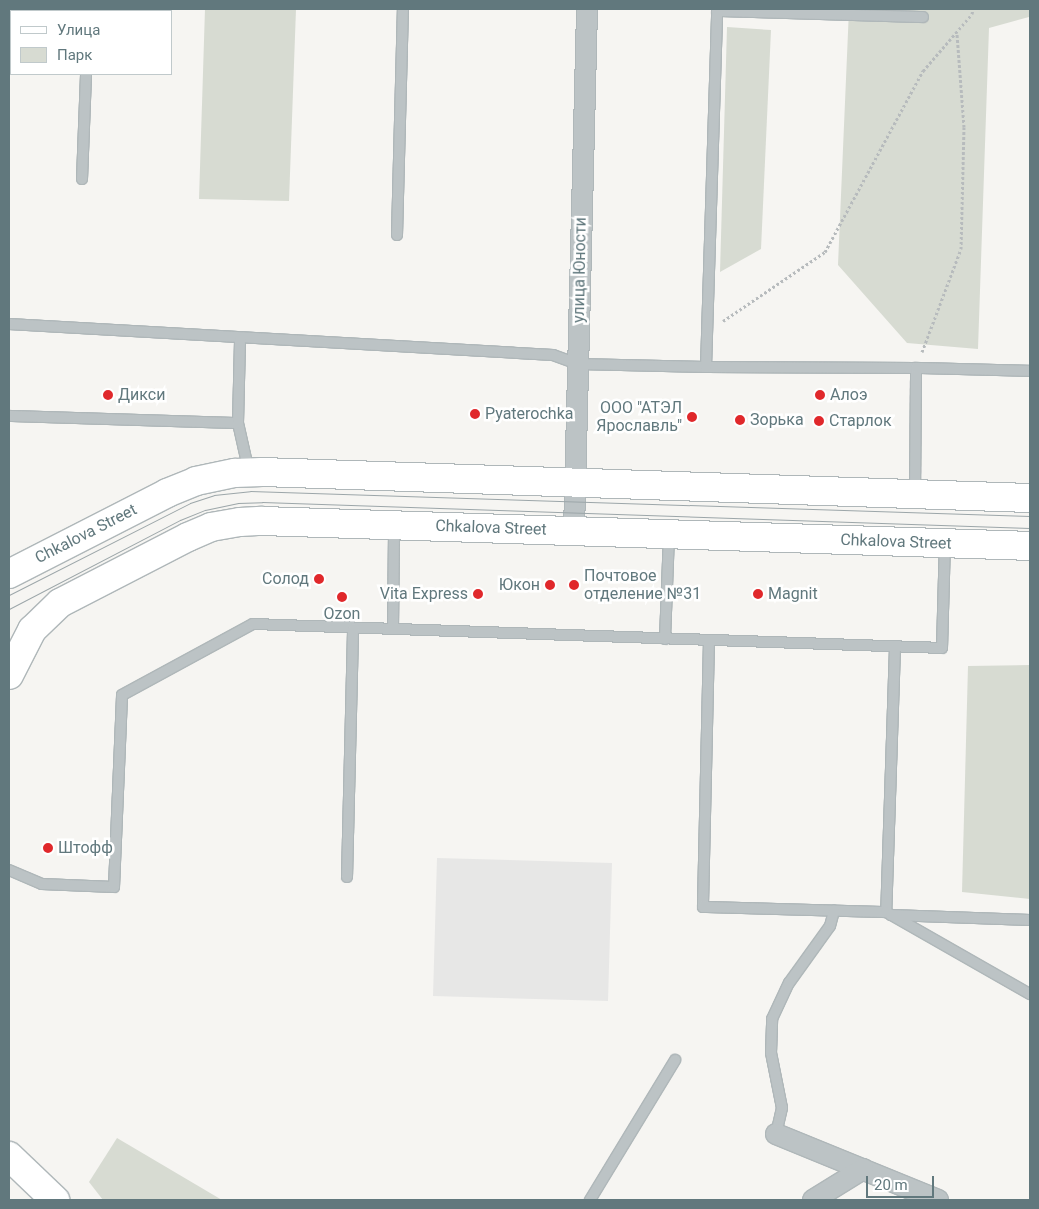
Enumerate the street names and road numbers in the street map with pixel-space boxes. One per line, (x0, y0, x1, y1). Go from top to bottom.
street label: улица Юности (569, 217, 591, 323)
street label: Chkalova Street (32, 500, 140, 568)
street label: Chkalova Street (435, 516, 547, 540)
street label: Chkalova Street (840, 530, 952, 554)

